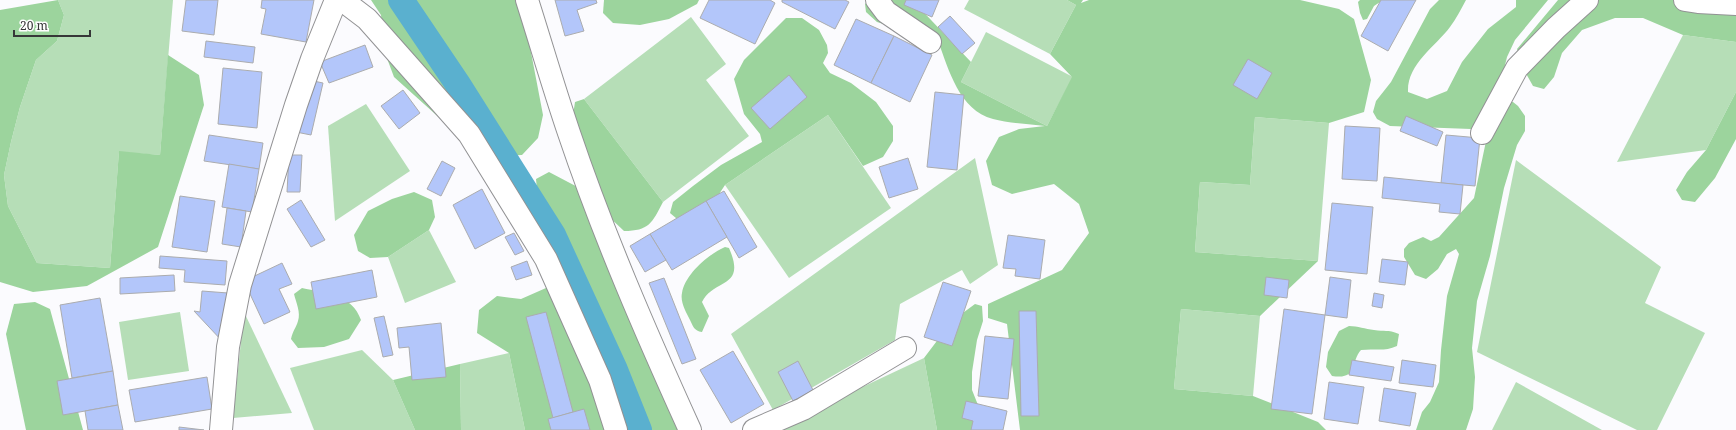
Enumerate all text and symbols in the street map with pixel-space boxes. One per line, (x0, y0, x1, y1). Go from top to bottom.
scale bar (14, 12, 90, 38)
text: 20 m (20, 17, 48, 34)

